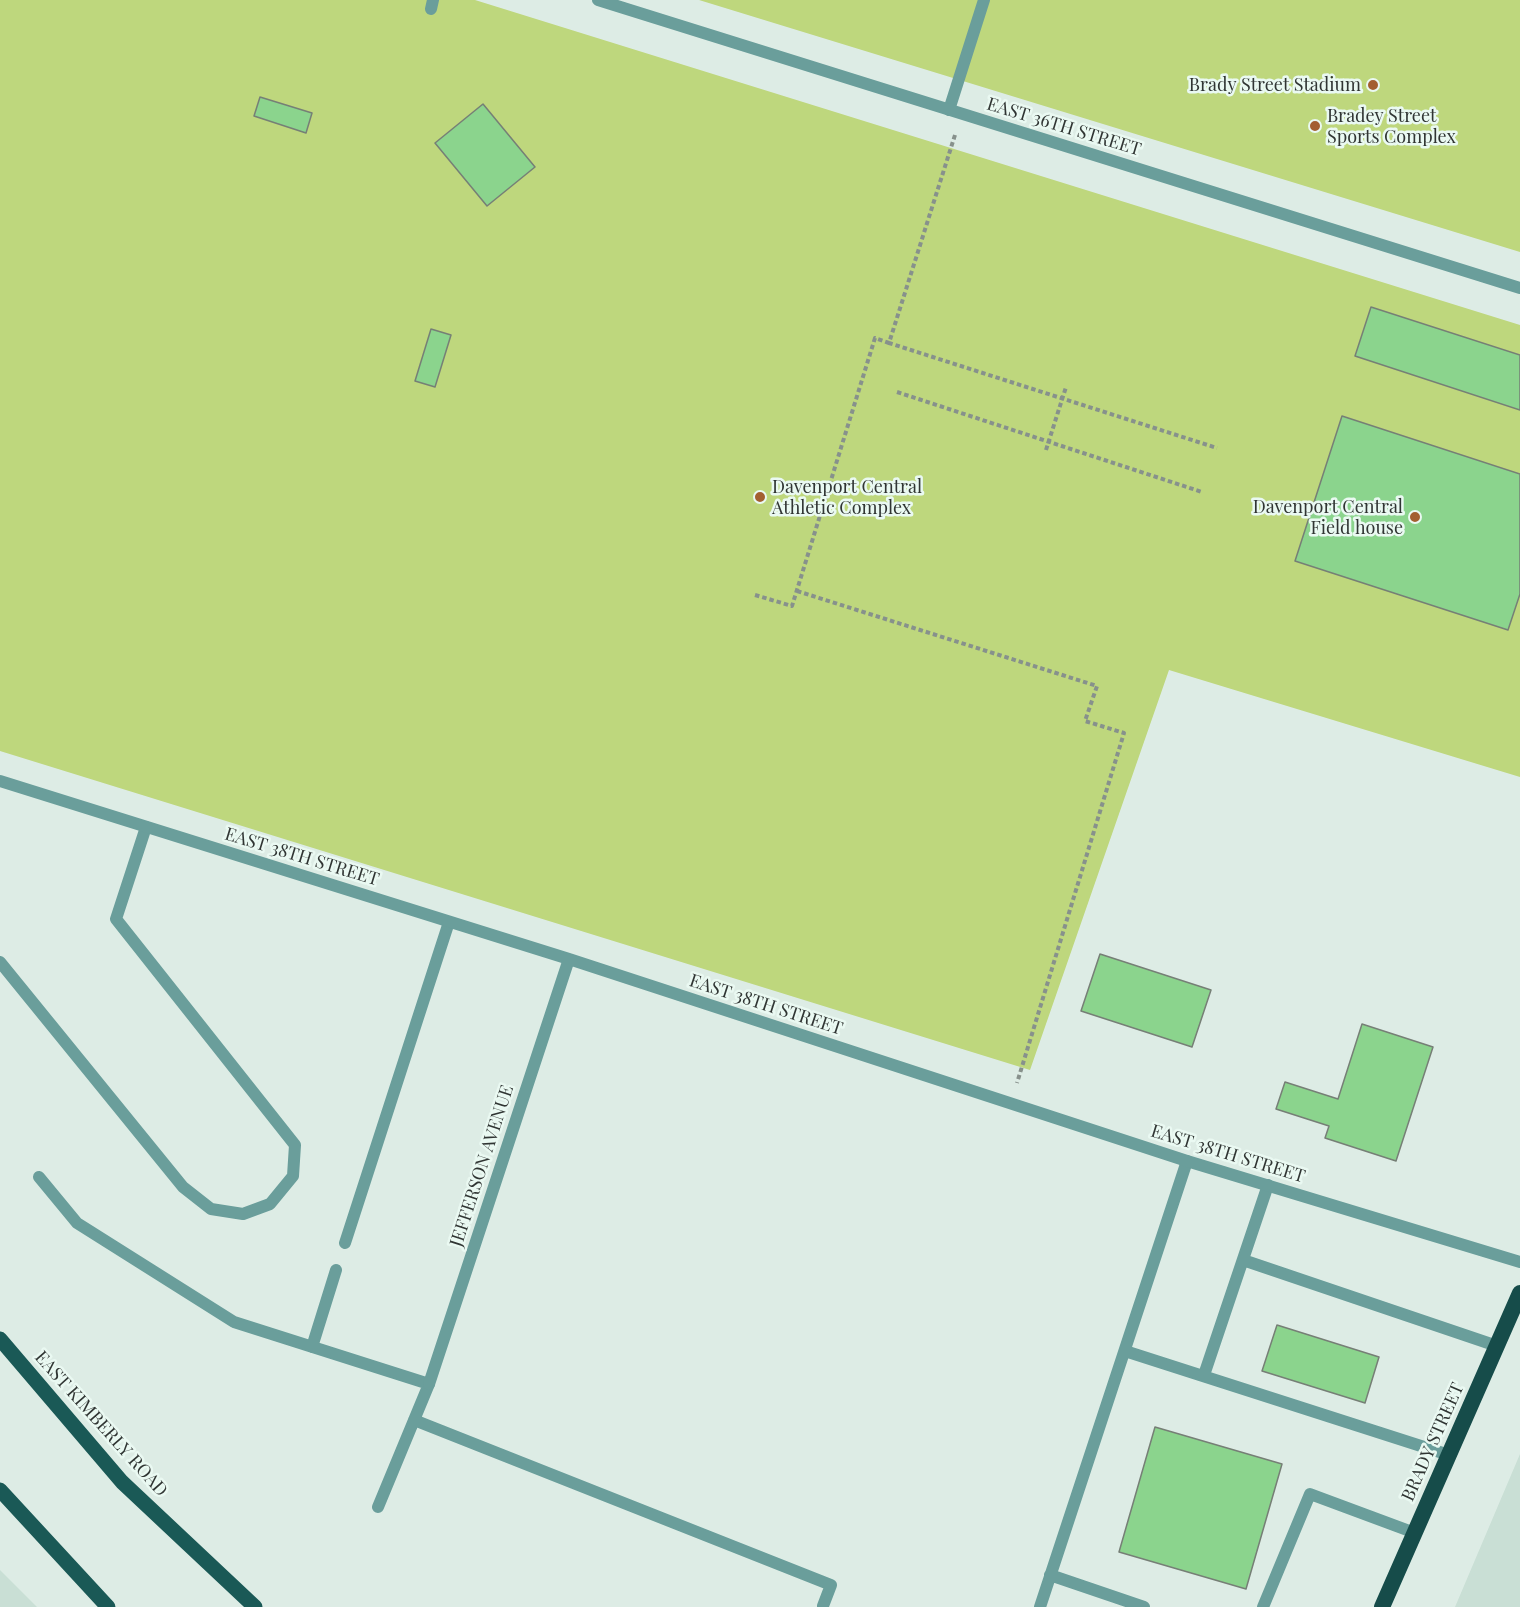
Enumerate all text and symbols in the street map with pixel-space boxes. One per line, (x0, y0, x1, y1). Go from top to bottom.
place label: Brady Street Stadium (1189, 74, 1361, 96)
marker: Brady Street Stadium (1366, 78, 1380, 92)
street label: EAST 36TH STREET (984, 93, 1144, 161)
place label: Bradey Street Sports Complex (1327, 105, 1456, 148)
marker: Bradey Street Sports Complex (1308, 119, 1322, 133)
place label: Davenport Central Athletic Complex (772, 476, 922, 518)
marker: Davenport Central Athletic Complex (753, 490, 767, 504)
place label: Davenport Central Field house (1253, 496, 1403, 538)
marker: Davenport Central Field house (1408, 510, 1422, 524)
street label: EAST 38TH STREET (222, 823, 382, 891)
street label: EAST 38TH STREET (687, 970, 845, 1040)
street label: JEFFERSON AVENUE (446, 1082, 518, 1250)
street label: EAST 38TH STREET (1148, 1120, 1308, 1188)
street label: EAST KIMBERLY ROAD (30, 1347, 172, 1501)
street label: BRADY STREET (1397, 1380, 1469, 1504)

